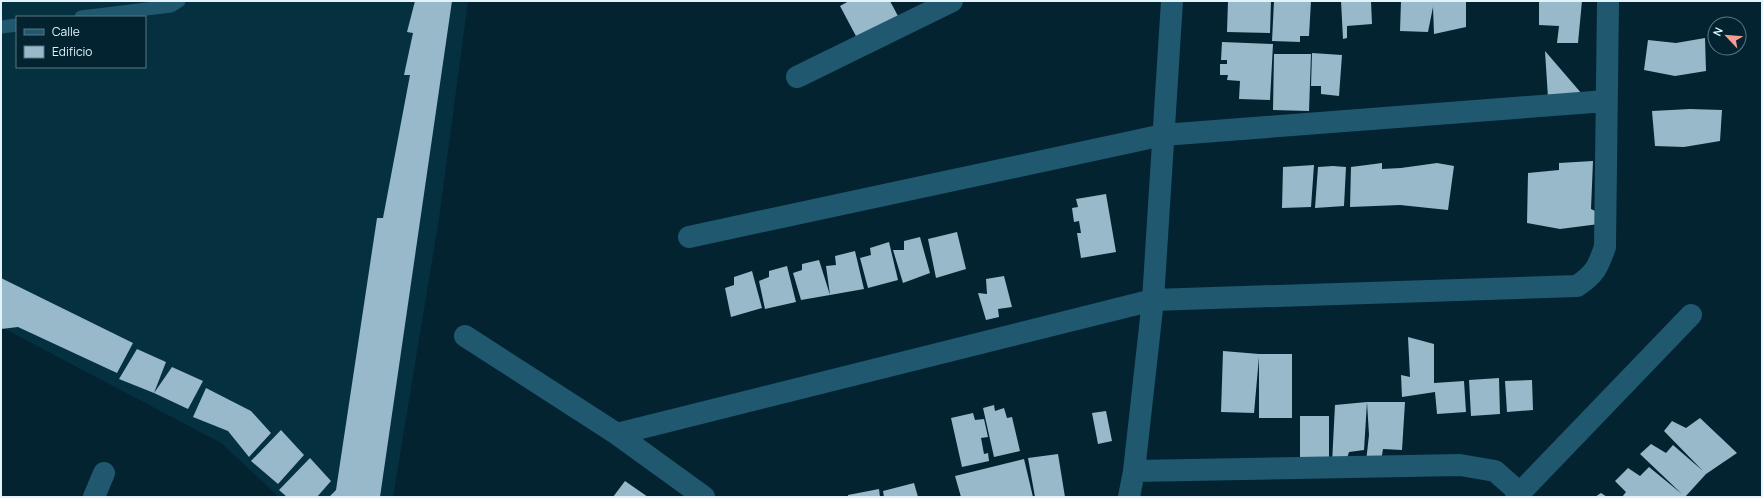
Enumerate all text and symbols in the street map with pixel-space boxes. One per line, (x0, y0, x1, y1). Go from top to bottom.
legend (16, 16, 146, 68)
north arrow (1707, 16, 1747, 56)
text: Calle (52, 23, 80, 40)
text: N (1709, 24, 1726, 38)
text: Edificio (52, 43, 92, 60)

